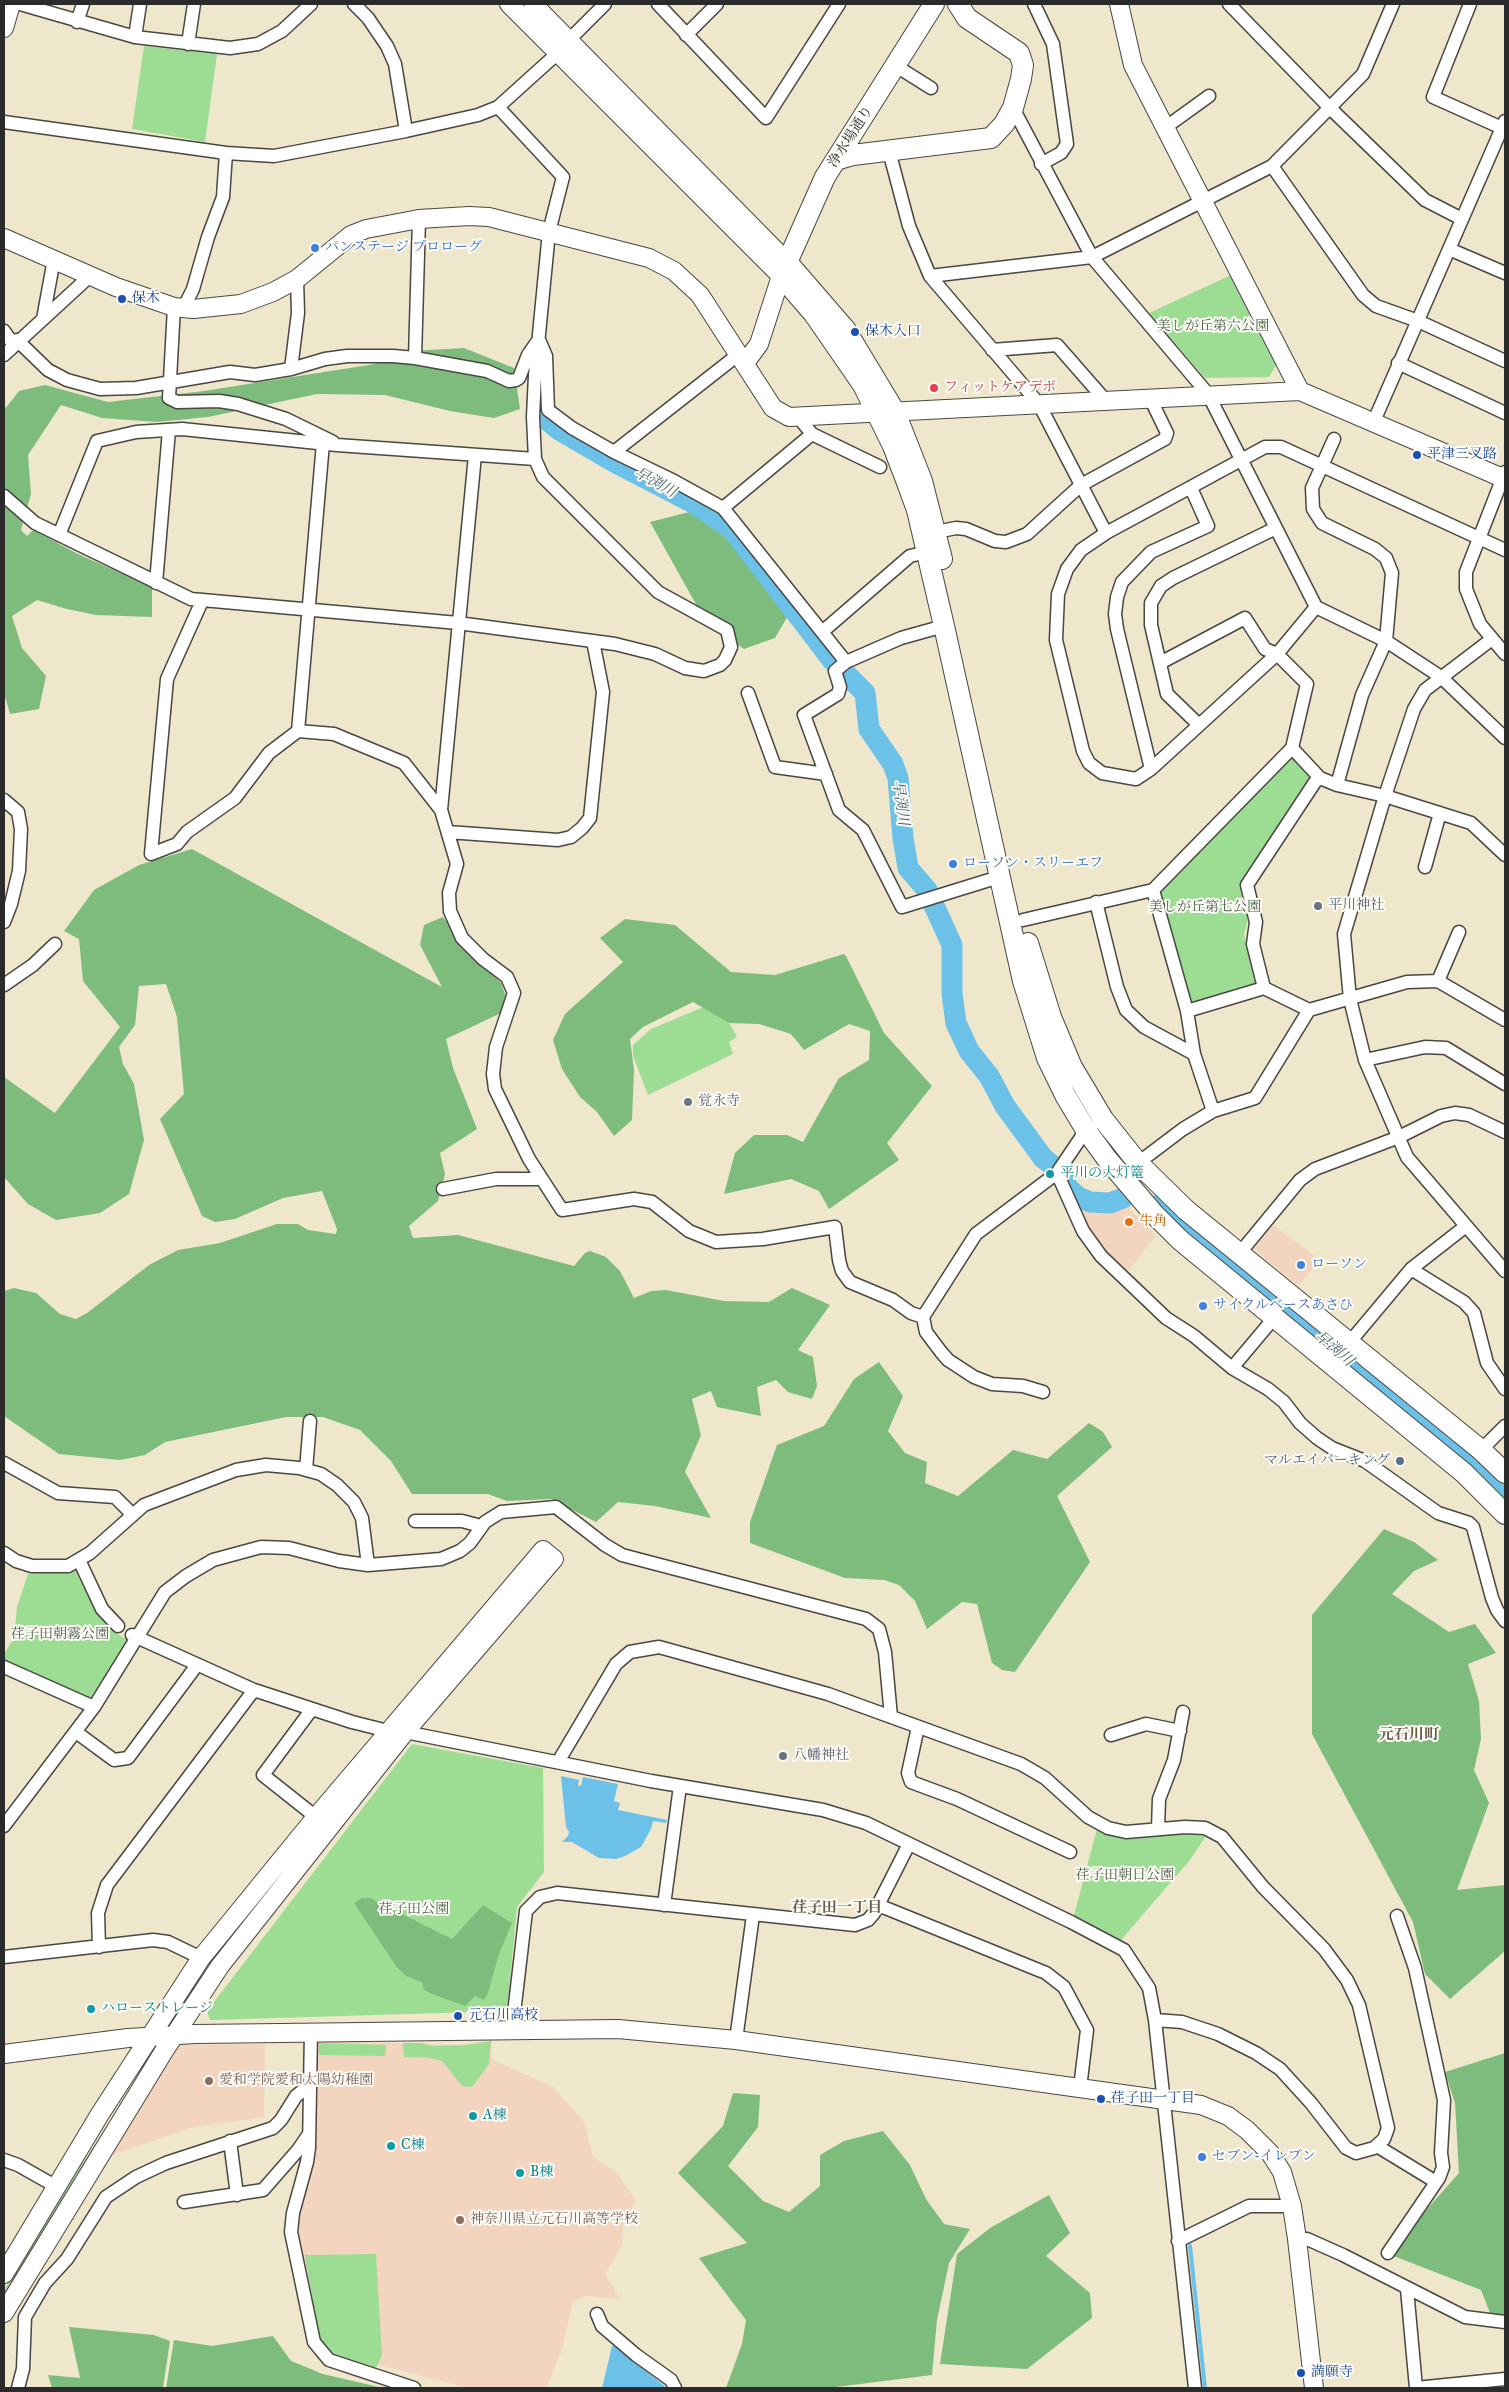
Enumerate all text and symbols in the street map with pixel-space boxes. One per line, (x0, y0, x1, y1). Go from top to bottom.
street label: 浄水場通り (825, 103, 877, 171)
place label: パンステージ プロローグ (325, 240, 482, 256)
marker: パンステージ プロローグ (309, 242, 321, 254)
place label: 保木 (132, 291, 160, 307)
marker: 保木 (116, 293, 128, 305)
park label: 美しが丘第六公園 (1157, 319, 1269, 335)
place label: 保木入口 (865, 324, 921, 340)
marker: 保木入口 (849, 326, 861, 338)
place label: フィットケアデポ (944, 380, 1056, 396)
marker: フィットケアデポ (928, 382, 940, 394)
place label: 平津三叉路 (1427, 447, 1497, 463)
marker: 平津三叉路 (1411, 449, 1423, 461)
water label: 早渕川 (631, 464, 679, 502)
water label: 早渕川 (888, 779, 912, 827)
place label: ローソン・スリーエフ (963, 856, 1103, 872)
marker: ローソン・スリーエフ (947, 858, 959, 870)
place label: 平川神社 (1328, 898, 1384, 914)
park label: 美しが丘第七公園 (1149, 900, 1261, 916)
marker: 平川神社 (1312, 900, 1324, 912)
place label: 覚永寺 (698, 1094, 740, 1110)
marker: 覚永寺 (682, 1096, 694, 1108)
place label: 平川の大灯篭 (1060, 1166, 1144, 1182)
marker: 平川の大灯篭 (1044, 1168, 1056, 1180)
place label: 牛角 (1139, 1214, 1167, 1230)
marker: 牛角 (1123, 1216, 1135, 1228)
place label: ローソン (1311, 1257, 1367, 1273)
marker: ローソン (1295, 1259, 1307, 1271)
place label: サイクルベースあさひ (1213, 1298, 1353, 1314)
marker: サイクルベースあさひ (1197, 1300, 1209, 1312)
water label: 早渕川 (1311, 1328, 1357, 1370)
place label: マルエイパーキング (1264, 1453, 1390, 1469)
marker: マルエイパーキング (1394, 1455, 1406, 1467)
park label: 荏子田朝霧公園 (11, 1627, 109, 1643)
district label: 元石川町 (1379, 1726, 1439, 1744)
place label: 八幡神社 (793, 1748, 849, 1764)
marker: 八幡神社 (777, 1750, 789, 1762)
park label: 荏子田朝日公園 (1076, 1868, 1174, 1884)
district label: 荏子田一丁目 (792, 1899, 882, 1917)
park label: 荏子田公園 (379, 1902, 449, 1918)
place label: ハローストレージ (101, 2001, 213, 2017)
marker: ハローストレージ (85, 2003, 97, 2015)
place label: 元石川高校 (468, 2008, 538, 2024)
marker: 元石川高校 (452, 2010, 464, 2022)
place label: 愛和学院愛和太陽幼稚園 (219, 2073, 373, 2089)
marker: 愛和学院愛和太陽幼稚園 (203, 2075, 215, 2087)
place label: 荏子田一丁目 (1111, 2091, 1195, 2107)
marker: 荏子田一丁目 (1095, 2093, 1107, 2105)
place label: A棟 (483, 2108, 506, 2124)
marker: A棟 (467, 2110, 479, 2122)
place label: C棟 (401, 2138, 425, 2154)
marker: C棟 (385, 2140, 397, 2152)
place label: セブン-イレブン (1212, 2149, 1316, 2165)
marker: セブン-イレブン (1196, 2151, 1208, 2163)
place label: B棟 (530, 2165, 553, 2181)
marker: B棟 (514, 2167, 526, 2179)
place label: 神奈川県立元石川高等学校 (470, 2212, 638, 2228)
marker: 神奈川県立元石川高等学校 (454, 2214, 466, 2226)
place label: 満願寺 (1311, 2365, 1353, 2381)
marker: 満願寺 (1295, 2367, 1307, 2379)

